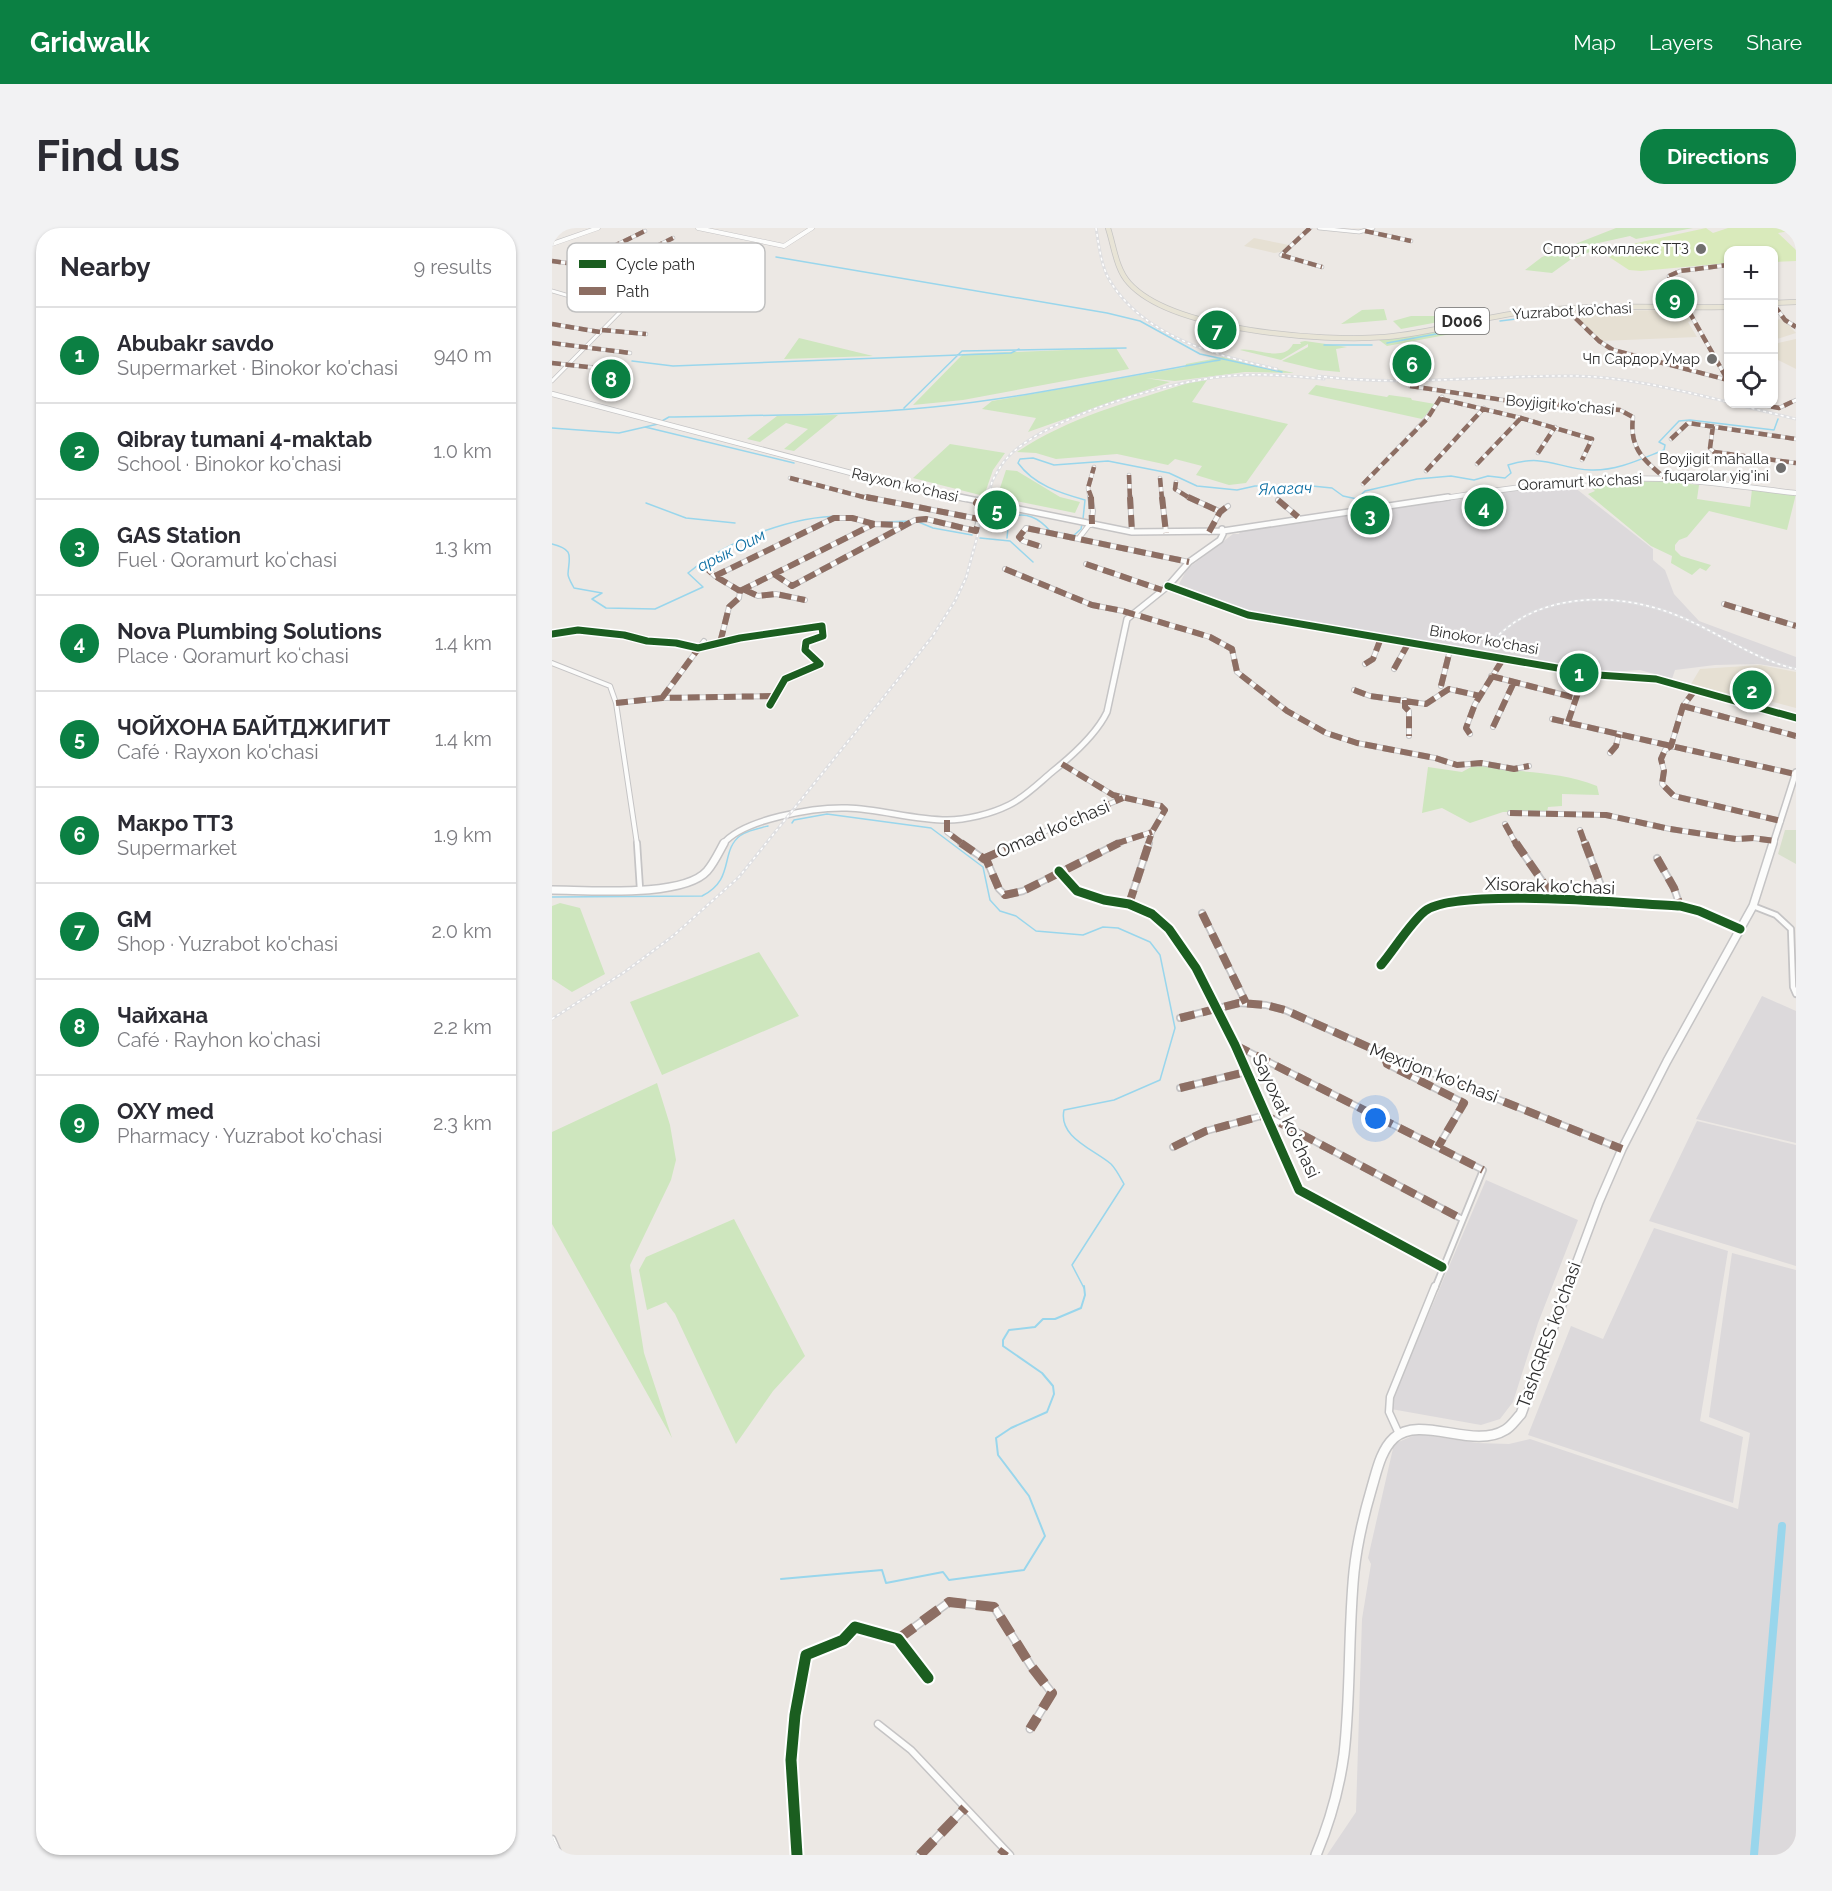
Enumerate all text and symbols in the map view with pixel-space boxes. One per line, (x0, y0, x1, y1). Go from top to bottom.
text: Gridwalk (30, 26, 150, 59)
text: Map (1573, 30, 1616, 55)
text: Layers (1649, 30, 1713, 55)
text: Share (1746, 30, 1802, 55)
button: Directions (1640, 129, 1796, 184)
text: Find us (36, 132, 180, 181)
place label: Спорт комплекс ТТЗ (1543, 240, 1689, 258)
marker: Спорт комплекс ТТЗ (1694, 242, 1708, 256)
legend (567, 243, 765, 312)
map controls (1724, 246, 1778, 408)
button: + (1724, 246, 1778, 300)
text: Nearby (60, 252, 150, 282)
text: 9 results (413, 255, 492, 279)
text: Cycle path (616, 255, 695, 274)
pin: 9 (1656, 276, 1694, 322)
text: Path (616, 282, 649, 301)
street label: Yuzrabot ko'chasi (1512, 299, 1632, 323)
button: − (1724, 300, 1778, 354)
pin: 7 (1198, 308, 1236, 352)
road number: D006 (1435, 308, 1489, 334)
text: Abubakr savdo (117, 330, 274, 356)
pin: 6 (1392, 342, 1432, 386)
text: 1 (75, 343, 84, 367)
text: 940 m (434, 343, 492, 367)
place label: Чп Сардор Умар (1582, 350, 1700, 368)
marker: Чп Сардор Умар (1705, 352, 1719, 366)
button: locate (1724, 354, 1778, 408)
text: Supermarket · Binokor ko'chasi (117, 356, 398, 380)
pin: 8 (592, 356, 630, 402)
street label: Boyjigit ko'chasi (1505, 391, 1615, 419)
text: Qibray tumani 4-maktab (117, 426, 372, 452)
text: 2 (74, 439, 85, 463)
text: 1.0 km (433, 439, 492, 463)
place label: Boyjigit mahalla fuqarolar yig'ini (1659, 450, 1769, 485)
text: School · Binokor ko'chasi (117, 452, 342, 476)
marker: Boyjigit mahalla fuqarolar yig'ini (1774, 461, 1788, 475)
street label: Rayxon ko'chasi (850, 464, 960, 506)
street label: Qoramurt koʻchasi (1517, 470, 1643, 494)
water label: Ялагач (1258, 478, 1312, 499)
pin: 4 (1464, 484, 1504, 530)
pin: 5 (978, 488, 1016, 532)
pin: 3 (1350, 492, 1390, 538)
text: GAS Station (117, 522, 241, 548)
water label: арык Оим (694, 525, 768, 576)
text: 3 (74, 535, 85, 559)
text: 1.3 km (435, 535, 492, 559)
text: Fuel · Qoramurt koʻchasi (117, 548, 337, 572)
text: Nova Plumbing Solutions (117, 618, 382, 644)
street label: Binokor ko'chasi (1428, 622, 1540, 658)
text: 4 (74, 631, 85, 655)
text: 1.4 km (435, 631, 492, 655)
text: Place · Qoramurt koʻchasi (117, 644, 349, 668)
pin: 1 (1560, 650, 1598, 696)
pin: 2 (1732, 668, 1772, 712)
text: ЧОЙХОНА БАЙТДЖИГИТ (117, 714, 390, 740)
text: 5 (74, 727, 85, 751)
text: 1.4 km (435, 727, 492, 751)
text: Café · Rayxon ko'chasi (117, 740, 319, 764)
street label: Omad ko'chasi (993, 795, 1113, 862)
text: Макро ТТЗ (117, 810, 234, 836)
text: 6 (73, 823, 86, 847)
text: 1.9 km (434, 823, 492, 847)
text: Supermarket (117, 836, 237, 860)
street label: Xisorak ko'chasi (1485, 873, 1615, 898)
text: GM (117, 906, 152, 932)
text: 7 (74, 919, 85, 943)
text: 2.0 km (431, 919, 492, 943)
text: Shop · Yuzrabot ko'chasi (117, 932, 338, 956)
text: Чайхана (117, 1002, 208, 1028)
text: 8 (73, 1015, 86, 1039)
text: 2.2 km (433, 1015, 492, 1039)
text: Café · Rayhon koʻchasi (117, 1028, 321, 1052)
street label: Mexrjon ko'chasi (1367, 1038, 1502, 1107)
street label: Sayoxat ko'chasi (1248, 1050, 1324, 1181)
text: OXY med (117, 1098, 214, 1124)
your location (1361, 1104, 1390, 1133)
text: 9 (74, 1111, 85, 1135)
text: 2.3 km (433, 1111, 492, 1135)
text: Pharmacy · Yuzrabot ko'chasi (117, 1124, 382, 1148)
street label: TashGRES ko'chasi (1512, 1259, 1585, 1411)

